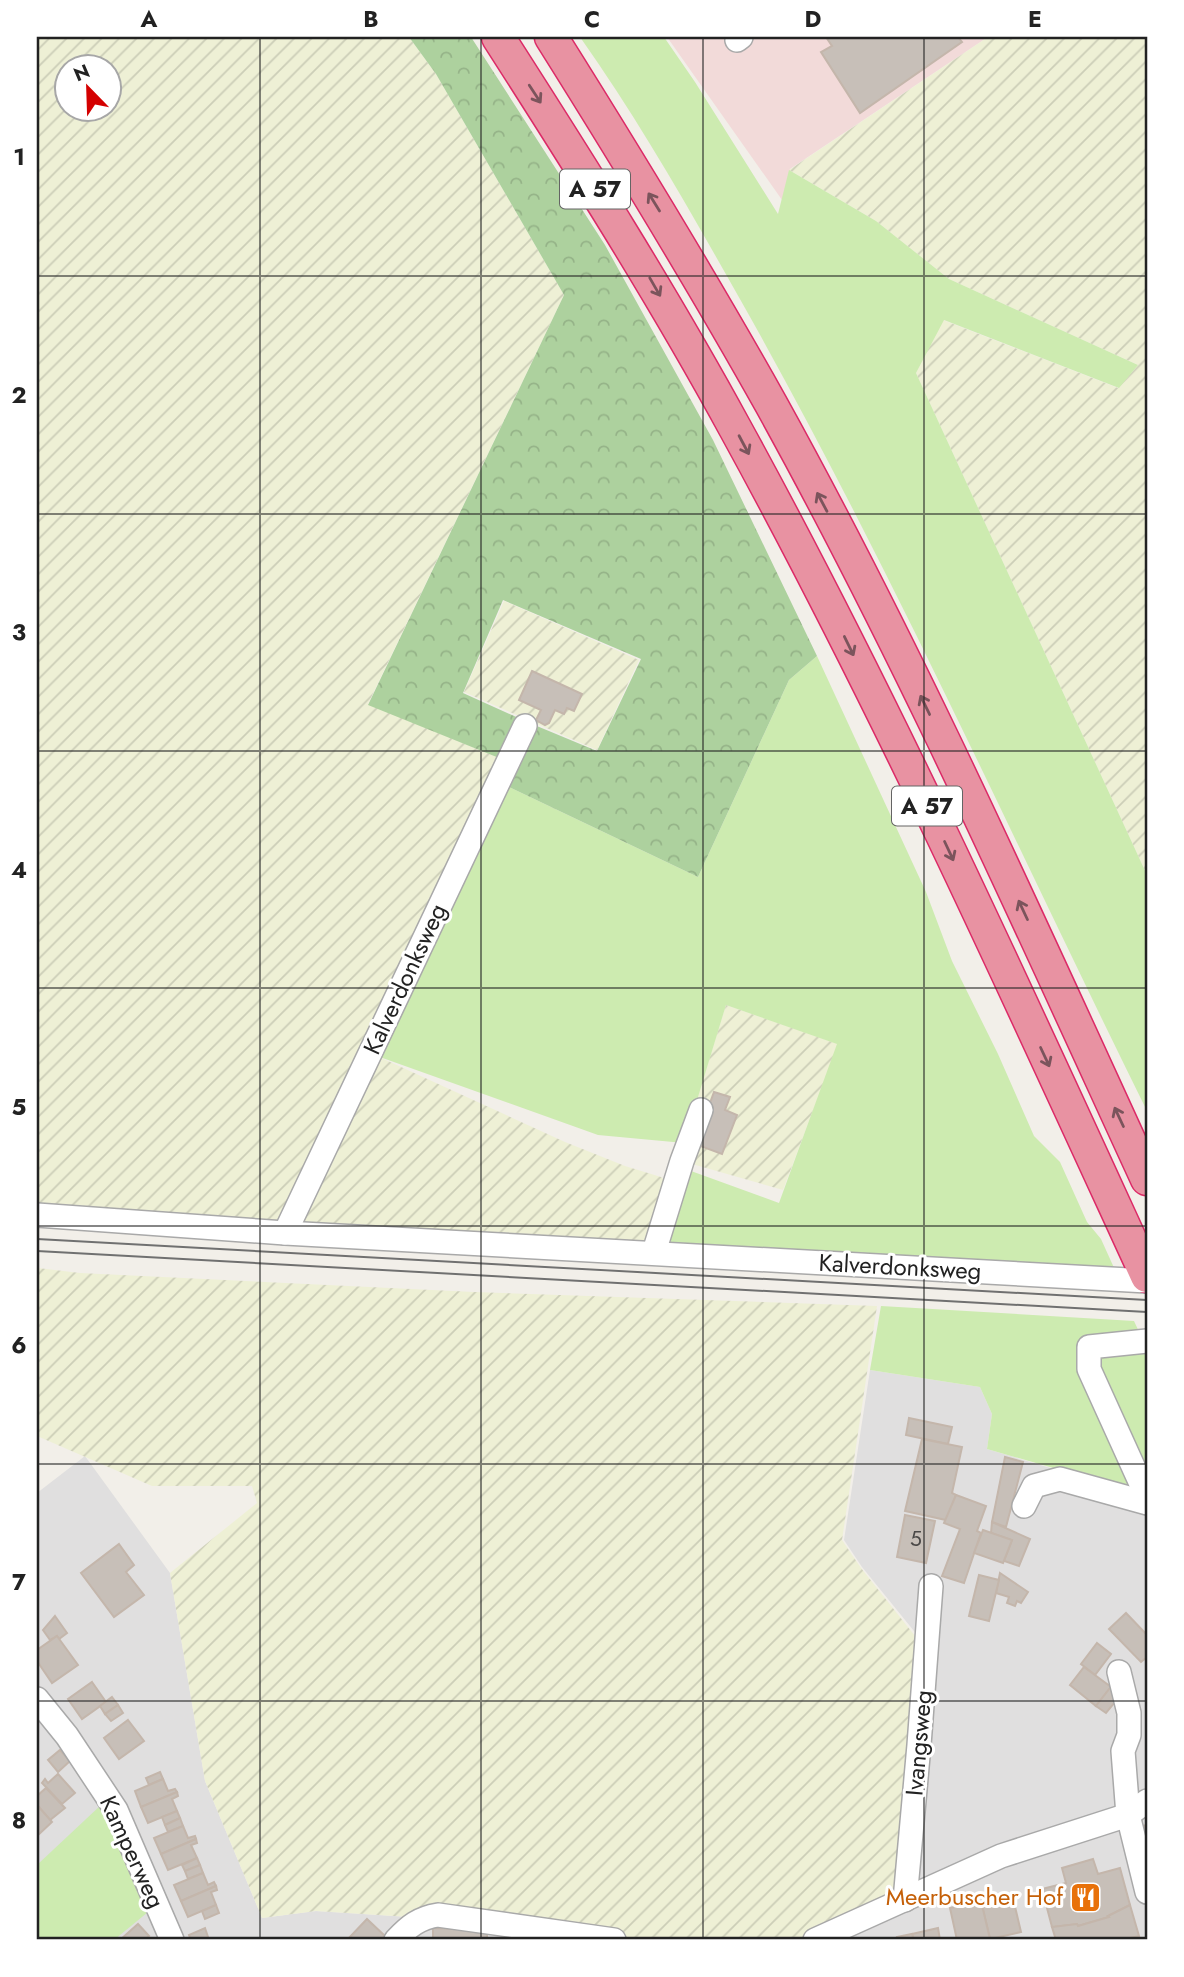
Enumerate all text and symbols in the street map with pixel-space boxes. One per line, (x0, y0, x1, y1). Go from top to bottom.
text: A (140, 2, 158, 36)
text: B (363, 2, 379, 36)
text: C (584, 2, 600, 36)
text: D (805, 2, 822, 36)
text: E (1028, 2, 1042, 36)
north arrow (52, 52, 122, 122)
text: N (69, 57, 94, 88)
one-way arrow (527, 84, 542, 103)
text: 1 (13, 140, 25, 174)
road number: A 57 (560, 170, 630, 208)
one-way arrow (647, 193, 661, 213)
one-way arrow (648, 277, 662, 297)
text: 2 (11, 378, 27, 412)
one-way arrow (738, 434, 752, 454)
one-way arrow (815, 492, 828, 513)
text: 3 (12, 615, 26, 649)
one-way arrow (843, 635, 857, 656)
one-way arrow (917, 695, 931, 716)
road number: A 57 (892, 786, 962, 826)
one-way arrow (942, 840, 956, 861)
text: 4 (11, 853, 27, 887)
street label: Kalverdonksweg (354, 898, 455, 1060)
one-way arrow (1016, 900, 1029, 921)
one-way arrow (1039, 1046, 1052, 1067)
text: 5 (12, 1090, 26, 1124)
one-way arrow (1111, 1107, 1125, 1128)
street label: Kalverdonksweg (818, 1245, 982, 1288)
text: 6 (11, 1328, 27, 1362)
house number: 5 (910, 1524, 922, 1554)
text: 7 (12, 1565, 26, 1599)
street label: Ivangsweg (896, 1689, 941, 1797)
street label: Kamperweg (91, 1790, 174, 1914)
text: 8 (12, 1803, 26, 1837)
place label: Meerbuscher Hof (886, 1879, 1064, 1914)
restaurant icon: Meerbuscher Hof (1069, 1880, 1103, 1914)

